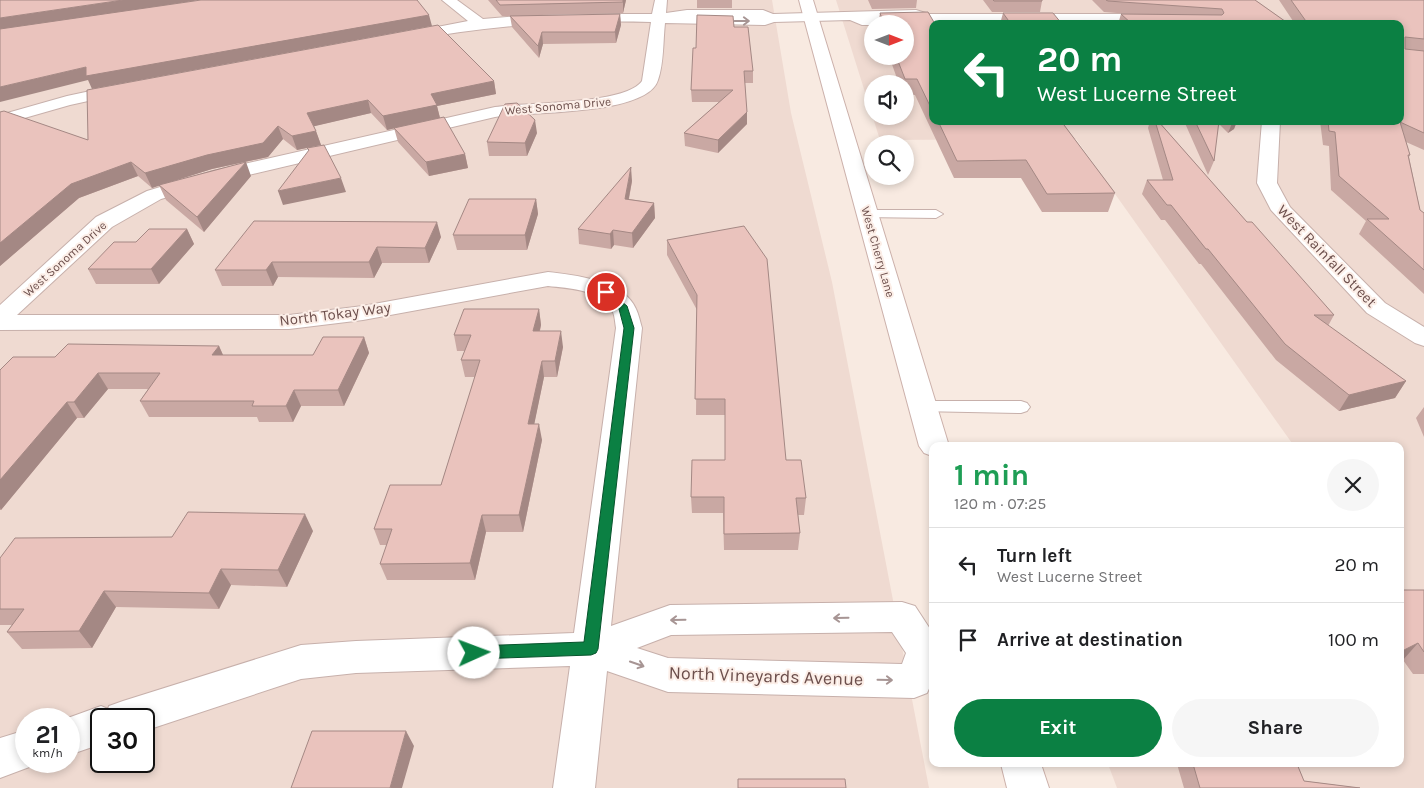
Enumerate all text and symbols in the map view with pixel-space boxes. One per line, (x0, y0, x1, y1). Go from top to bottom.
north arrow (864, 15, 914, 65)
map controls (864, 15, 914, 185)
one-way arrow (734, 16, 750, 26)
text: 20 m (1037, 39, 1122, 80)
icon: left (954, 40, 1019, 105)
button: sound (864, 75, 914, 125)
text: West Lucerne Street (1037, 81, 1237, 107)
street label: West Sonoma Drive (504, 94, 612, 118)
button: search (864, 135, 914, 185)
street label: West Rainfall Street (1274, 201, 1381, 311)
street label: West Cherry Lane (858, 205, 898, 299)
street label: West Sonoma Drive (21, 218, 109, 300)
pin (585, 271, 627, 313)
icon: arrive (592, 278, 620, 306)
street label: North Tokay Way (278, 298, 392, 330)
text: 1 min (954, 457, 1029, 493)
button: close (1327, 459, 1379, 511)
text: 120 m · 07:25 (954, 494, 1046, 513)
text: Turn left (997, 545, 1072, 567)
icon: left (954, 551, 982, 579)
text: 20 m (1334, 554, 1379, 576)
text: West Lucerne Street (997, 567, 1142, 586)
one-way arrow (833, 613, 849, 623)
one-way arrow (670, 616, 686, 625)
position arrow (447, 626, 499, 678)
icon: arrive (954, 626, 982, 654)
text: Arrive at destination (997, 629, 1183, 651)
text: 100 m (1328, 629, 1379, 651)
one-way arrow (629, 660, 645, 670)
street label: North Vineyards Avenue (668, 662, 864, 690)
one-way arrow (876, 675, 893, 685)
button: Exit (954, 699, 1162, 757)
button: Share (1172, 699, 1379, 757)
speed limit sign: 30 (90, 708, 155, 773)
text: 21 (35, 720, 60, 749)
text: km/h (32, 746, 63, 760)

